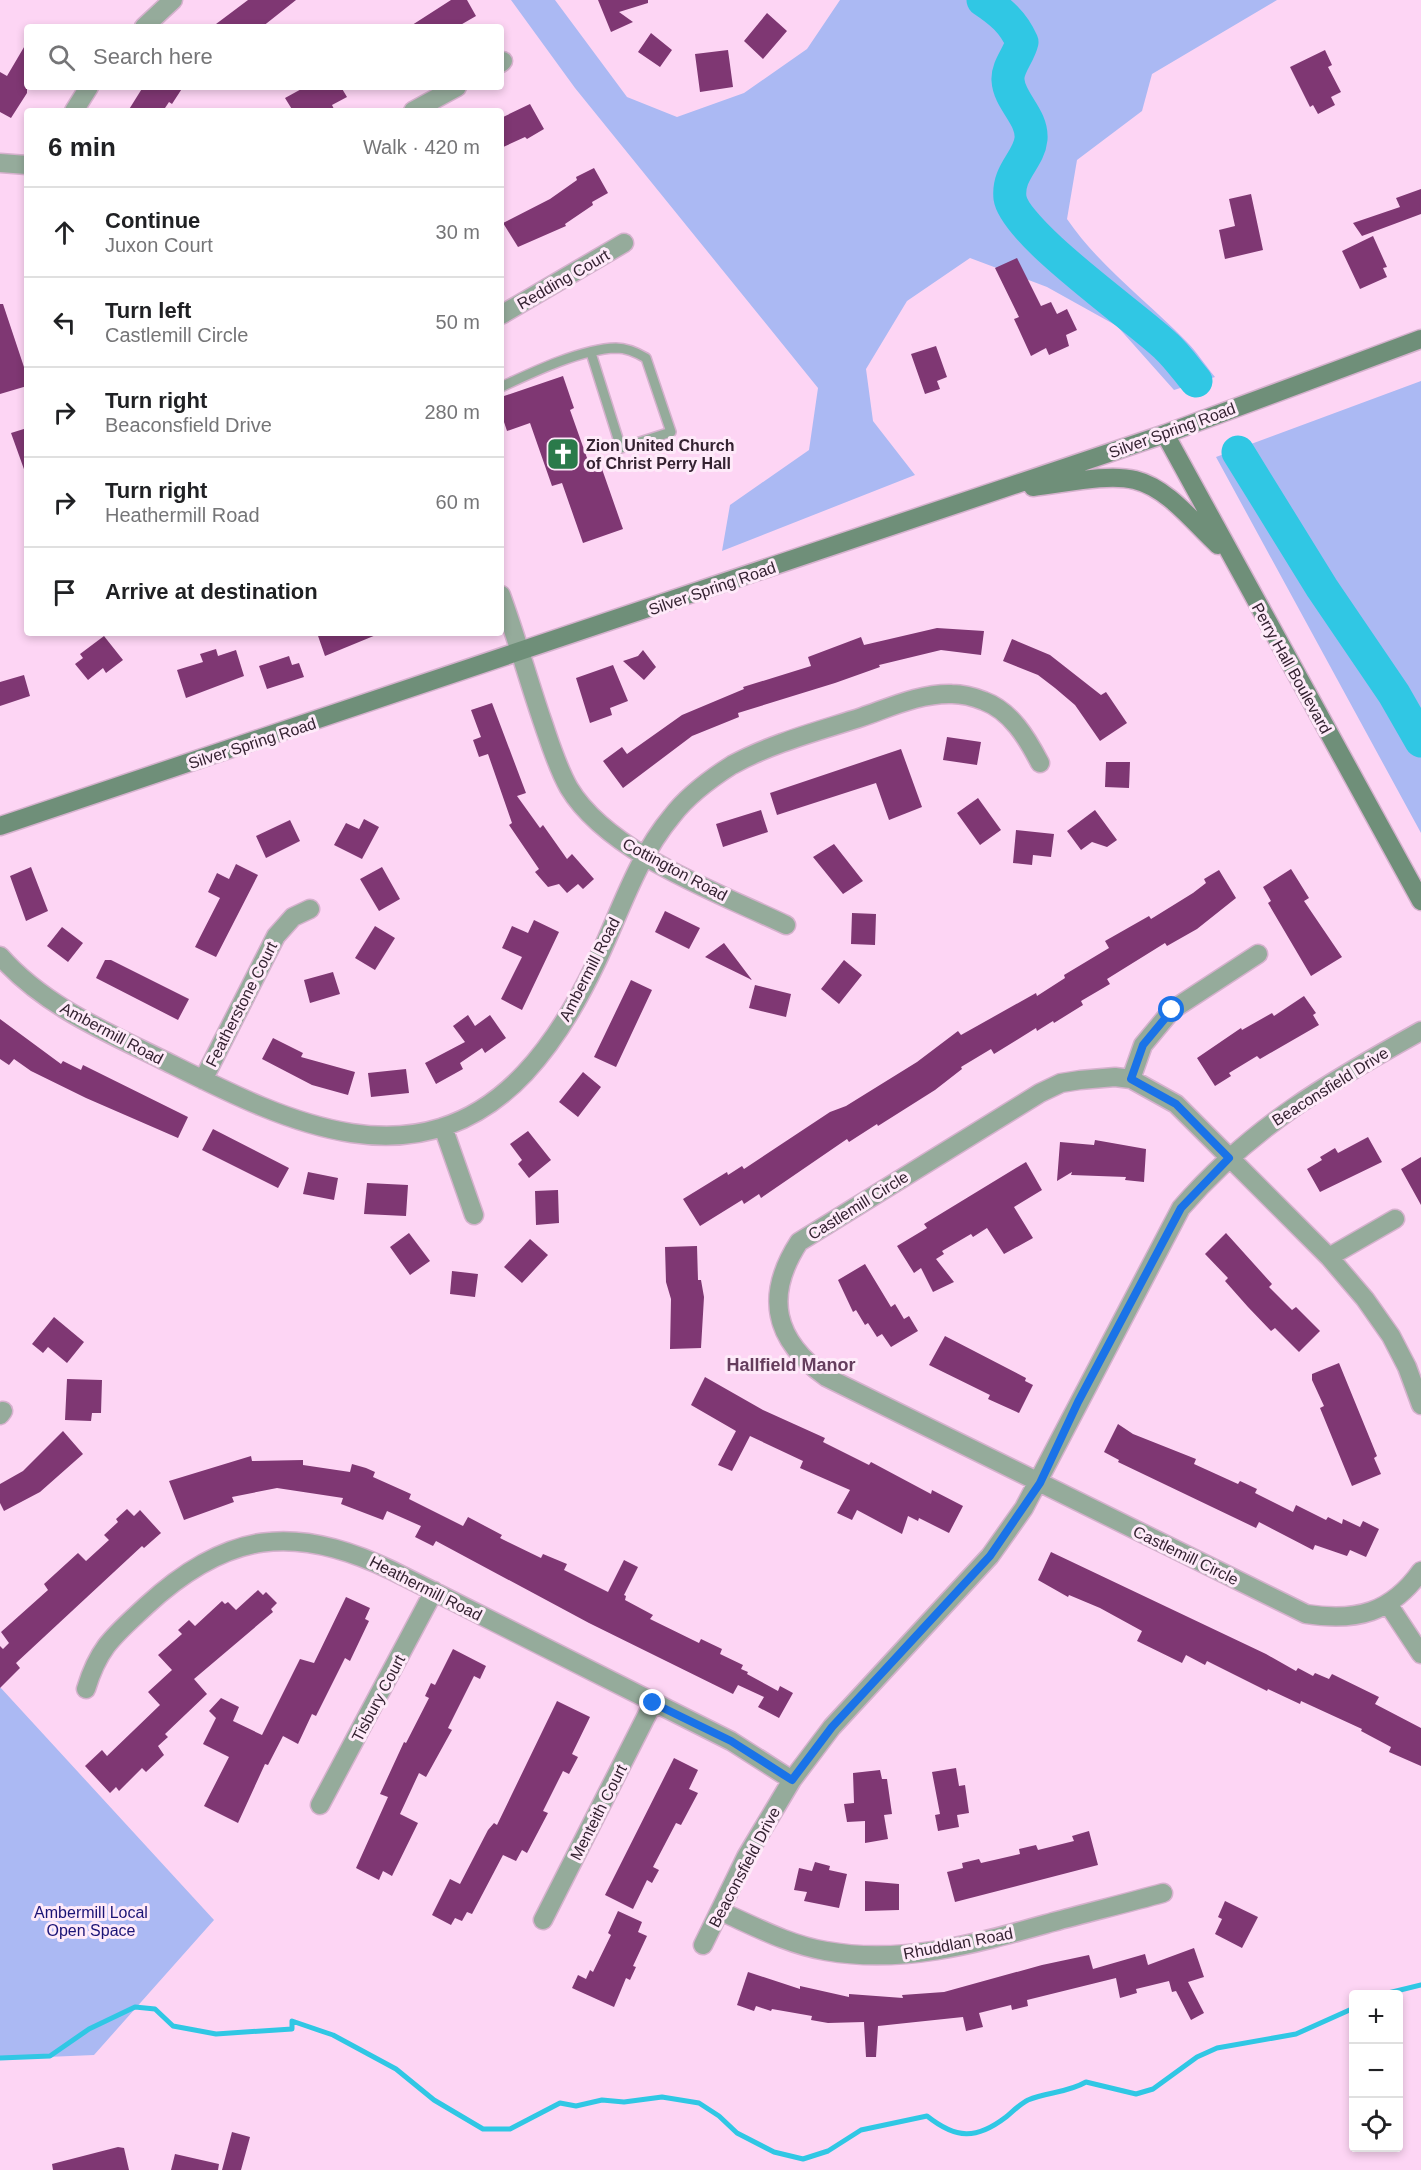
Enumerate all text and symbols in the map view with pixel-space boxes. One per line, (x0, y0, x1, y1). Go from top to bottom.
search box (24, 24, 504, 90)
icon: search (45, 41, 78, 74)
text: Search here (93, 44, 213, 69)
text: 6 min (48, 132, 116, 162)
text: Walk · 420 m (363, 136, 480, 158)
text: Continue (105, 208, 200, 233)
icon: ahead (48, 216, 81, 249)
text: 30 m (436, 221, 480, 243)
text: Juxon Court (105, 234, 213, 256)
street label: Redding Court (514, 246, 613, 313)
text: Turn left (105, 298, 191, 323)
icon: left (48, 306, 81, 339)
text: 50 m (436, 311, 480, 333)
text: Castlemill Circle (105, 324, 248, 346)
text: Turn right (105, 388, 207, 413)
icon: right (48, 396, 81, 429)
street label: Silver Spring Road (1107, 400, 1238, 461)
text: 280 m (424, 401, 480, 423)
text: Beaconsfield Drive (105, 414, 272, 436)
church icon: Zion United Church of Christ Perry Hall (545, 436, 581, 472)
place label: Zion United Church of Christ Perry Hall (586, 437, 734, 472)
text: Turn right (105, 478, 207, 503)
icon: right (48, 486, 81, 519)
text: 60 m (436, 491, 480, 513)
text: Heathermill Road (105, 504, 260, 526)
street label: Silver Spring Road (646, 559, 778, 618)
icon: arrive (48, 576, 81, 609)
text: Arrive at destination (105, 579, 318, 604)
street label: Perry Hall Boulevard (1249, 600, 1335, 737)
street label: Silver Spring Road (186, 715, 318, 772)
street label: Cottington Road (620, 835, 730, 904)
street label: Ambermill Road (556, 915, 623, 1024)
street label: Featherstone Court (203, 938, 281, 1070)
route start (1158, 996, 1184, 1022)
street label: Ambermill Road (58, 999, 166, 1068)
street label: Beaconsfield Drive (1269, 1044, 1391, 1129)
street label: Castlemill Circle (805, 1168, 911, 1243)
district label: Hallfield Manor (726, 1355, 856, 1375)
street label: Castlemill Circle (1131, 1523, 1241, 1588)
street label: Heathermill Road (367, 1553, 485, 1624)
street label: Tisbury Court (349, 1652, 409, 1744)
route end (639, 1689, 665, 1715)
street label: Menteith Court (567, 1761, 630, 1863)
street label: Beaconsfield Drive (706, 1804, 783, 1930)
park label: Ambermill Local Open Space (34, 1904, 148, 1939)
street label: Rhuddlan Road (902, 1925, 1014, 1962)
map controls (1349, 1990, 1403, 2152)
button: + (1349, 1990, 1403, 2044)
button: − (1349, 2044, 1403, 2098)
button: locate (1349, 2098, 1403, 2152)

